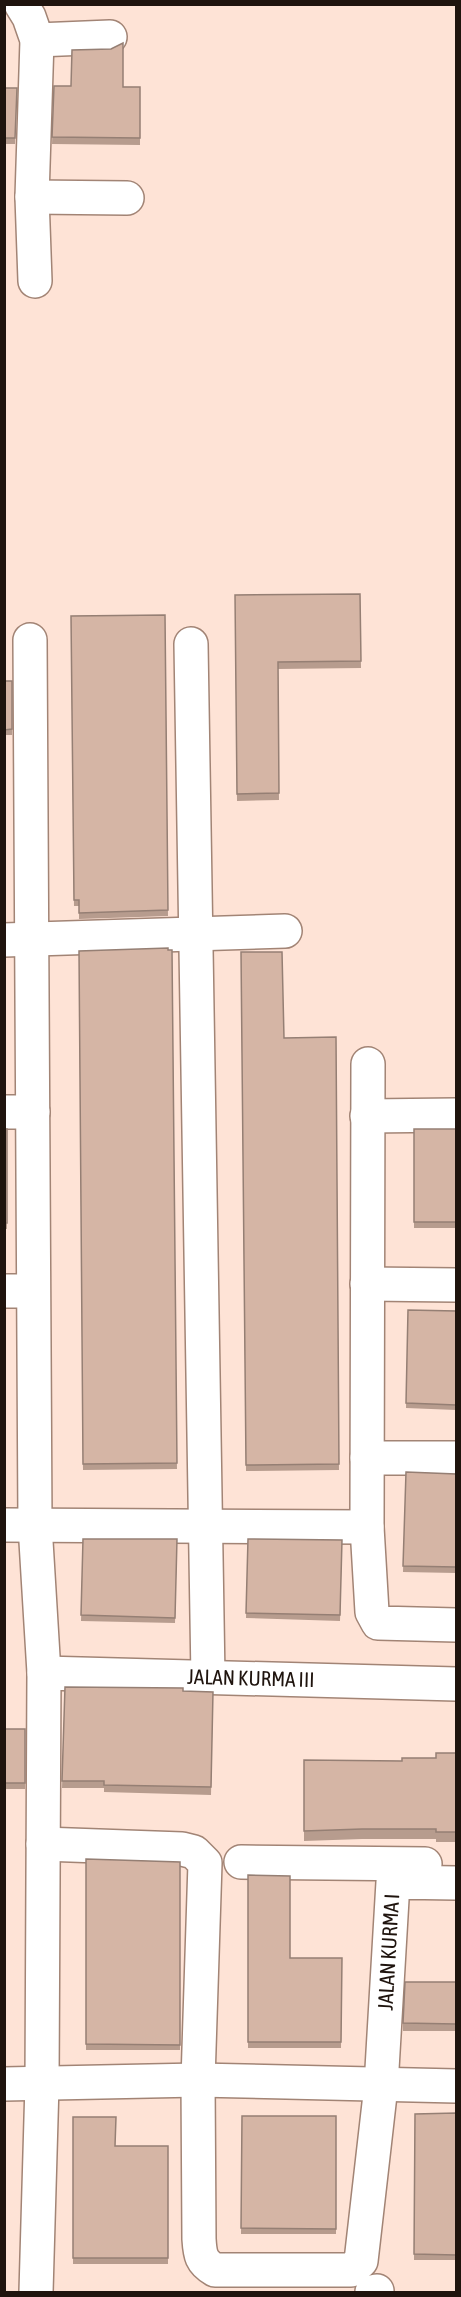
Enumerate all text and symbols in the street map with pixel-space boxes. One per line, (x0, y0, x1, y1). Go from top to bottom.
street label: JALAN KURMA III (187, 1664, 315, 1691)
street label: JALAN KURMA I (372, 1893, 403, 2011)

